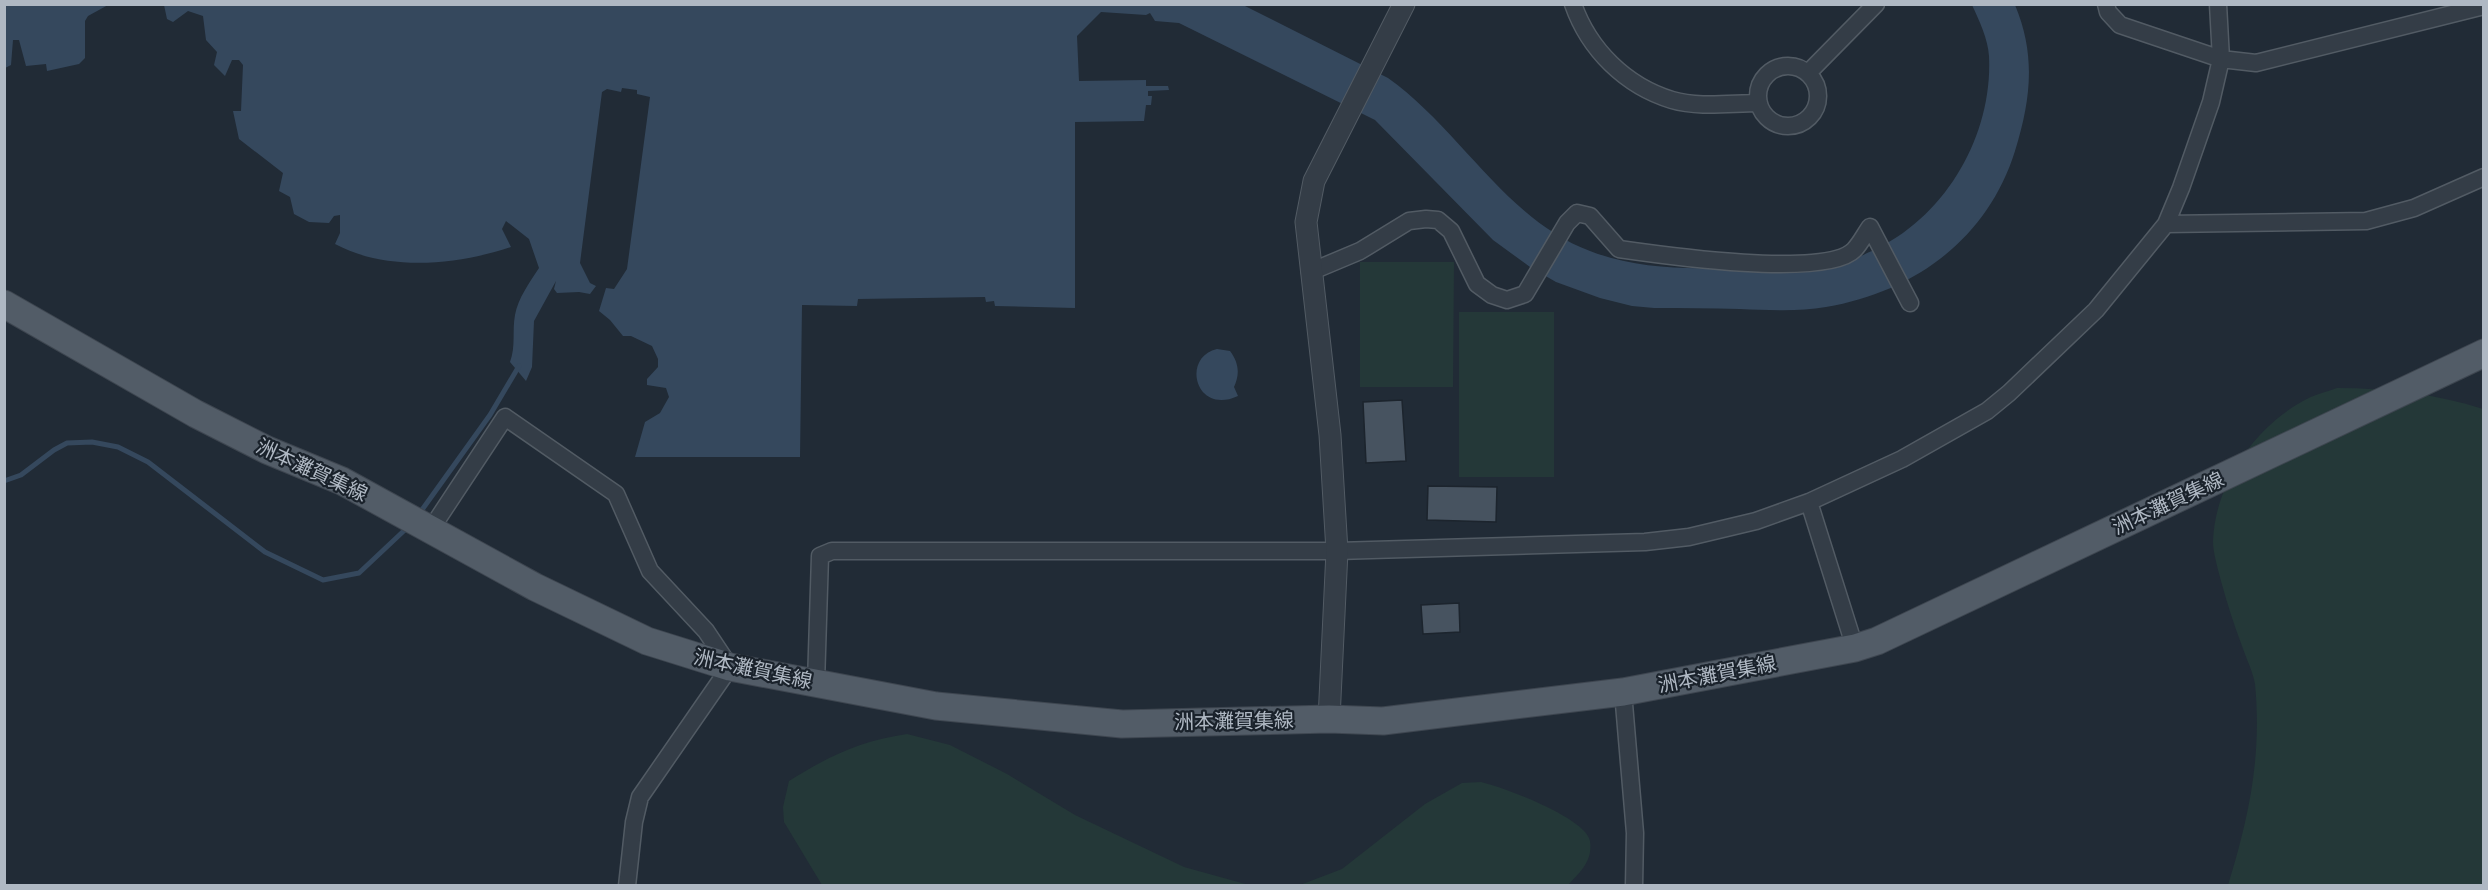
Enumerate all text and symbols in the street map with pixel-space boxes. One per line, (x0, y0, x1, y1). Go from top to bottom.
street label: 洲本灘賀集線 (253, 434, 371, 506)
street label: 洲本灘賀集線 (2109, 467, 2227, 539)
street label: 洲本灘賀集線 (692, 645, 814, 693)
street label: 洲本灘賀集線 (1656, 651, 1778, 697)
street label: 洲本灘賀集線 (1174, 708, 1294, 734)

